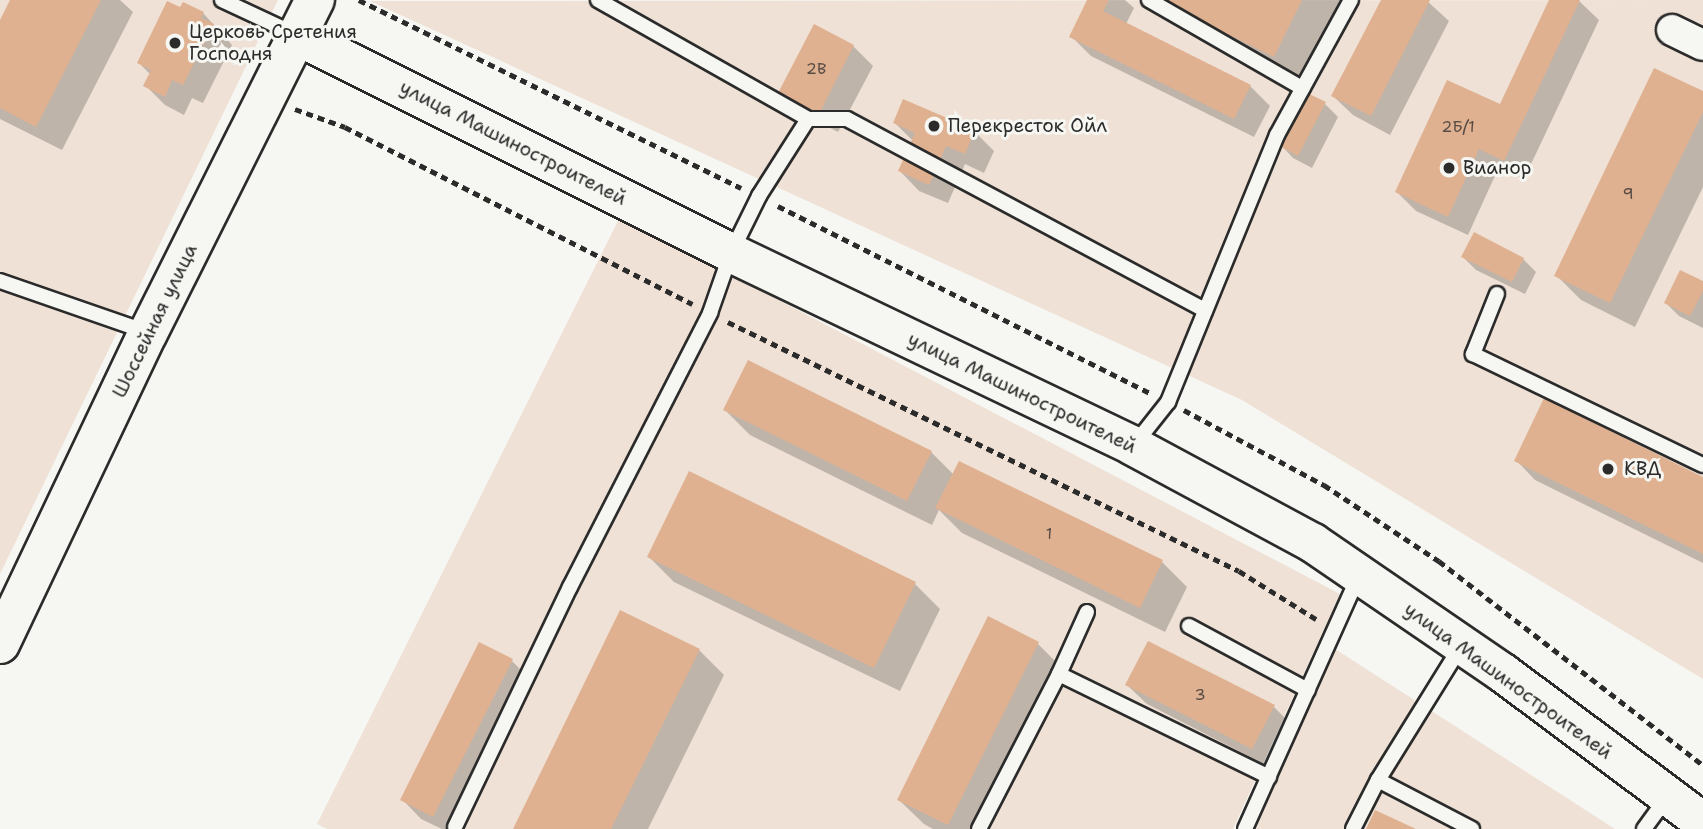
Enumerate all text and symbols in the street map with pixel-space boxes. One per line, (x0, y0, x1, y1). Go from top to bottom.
place label: Церковь Сретения Господня (189, 21, 357, 65)
marker: Церковь Сретения Господня (167, 35, 183, 51)
house number: 2В (806, 59, 826, 79)
street label: улица Машиностроителей (396, 76, 630, 210)
place label: Перекресток Ойл (948, 115, 1107, 137)
house number: 2Б/1 (1441, 117, 1475, 137)
marker: Перекресток Ойл (926, 118, 942, 134)
place label: Вианор (1463, 157, 1532, 179)
marker: Вианор (1441, 160, 1457, 176)
house number: 9 (1622, 184, 1634, 204)
street label: Шоссейная улица (108, 241, 202, 401)
street label: улица Машиностроителей (904, 328, 1140, 458)
place label: КВД (1624, 458, 1661, 480)
marker: КВД (1598, 459, 1618, 479)
house number: 1 (1046, 524, 1052, 544)
street label: улица Машиностроителей (1400, 598, 1616, 764)
house number: 3 (1194, 685, 1206, 705)

